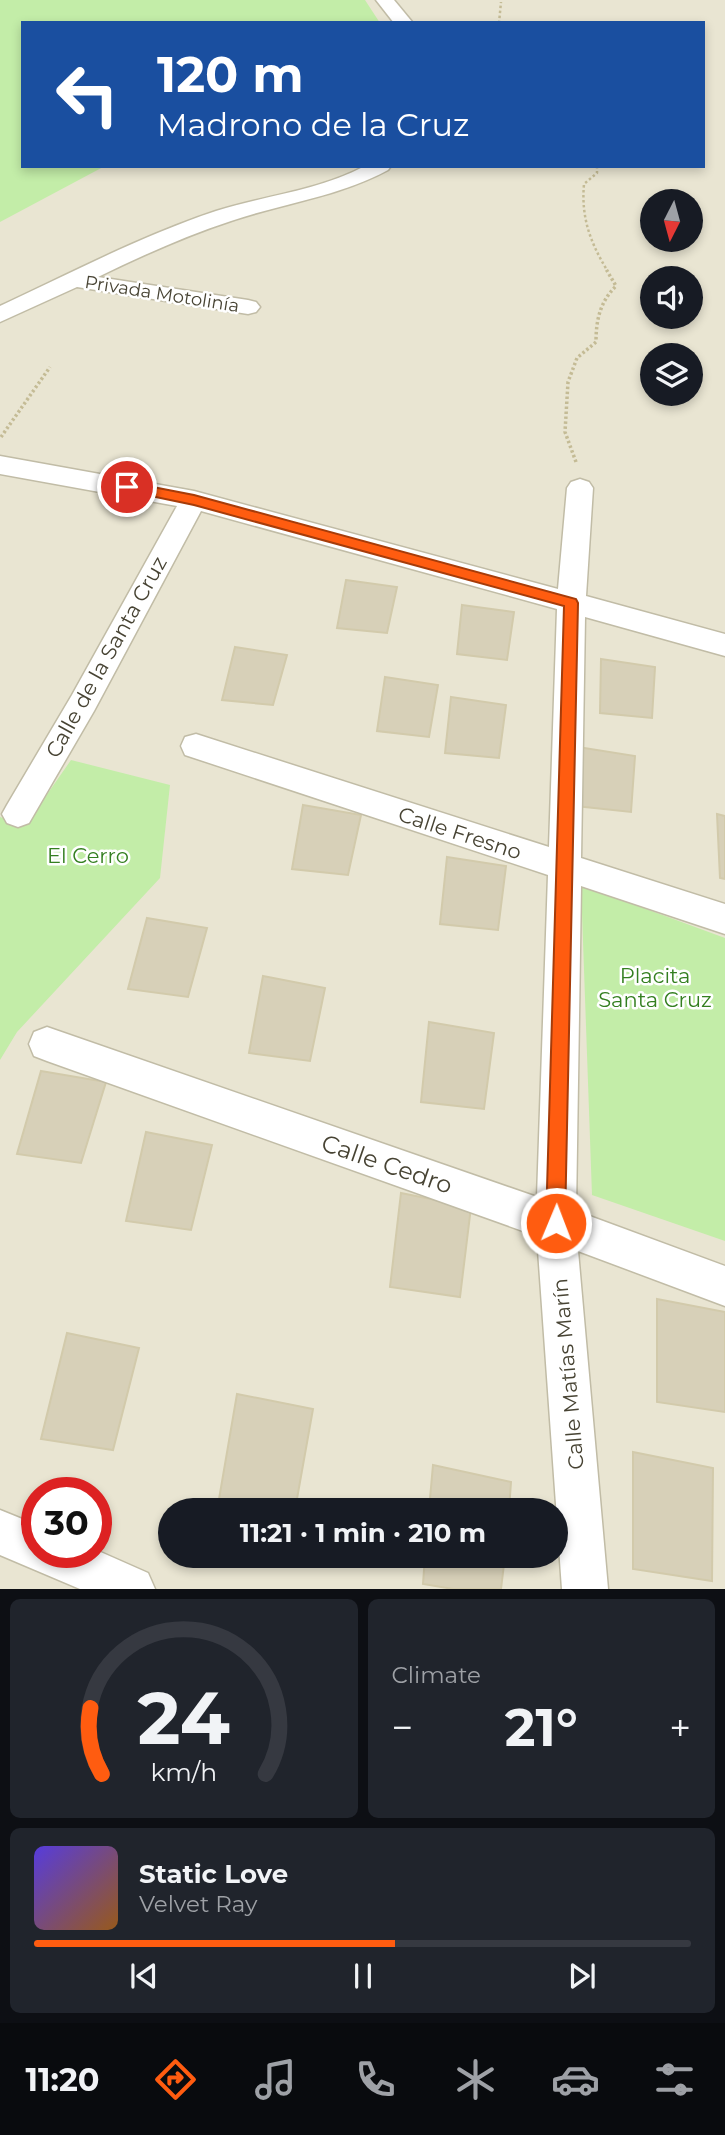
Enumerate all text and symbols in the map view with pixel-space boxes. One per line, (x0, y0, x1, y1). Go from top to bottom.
text: 120 m (157, 45, 304, 104)
icon: left (42, 49, 133, 140)
text: Madrono de la Cruz (157, 105, 469, 144)
north arrow (640, 189, 704, 252)
map controls (640, 189, 703, 406)
button: sound (640, 266, 703, 329)
street label: Privada Motolinía (83, 271, 241, 317)
button: layers (640, 343, 703, 406)
pin (97, 457, 157, 517)
icon: arrive (108, 468, 146, 506)
street label: Calle de la Santa Cruz (40, 552, 172, 762)
street label: Calle Fresno (395, 801, 525, 865)
park label: El Cerro (47, 843, 129, 868)
park label: Placita Santa Cruz (598, 963, 712, 1012)
street label: Calle Cedro (318, 1128, 456, 1200)
position arrow (519, 1186, 593, 1260)
street label: Calle Matías Marín (547, 1277, 589, 1471)
speed limit sign: 30 (21, 1477, 112, 1568)
text: 11:21 · 1 min · 210 m (240, 1517, 486, 1549)
text: Climate (392, 1661, 481, 1689)
text: 24 (138, 1675, 230, 1763)
text: 21° (505, 1696, 578, 1759)
text: − (392, 1704, 413, 1751)
text: + (669, 1704, 691, 1751)
text: km/h (150, 1757, 217, 1787)
text: Static Love (139, 1858, 288, 1890)
text: Velvet Ray (139, 1890, 257, 1918)
icon: previous (125, 1957, 163, 1995)
icon: pause (344, 1957, 382, 1995)
icon: next (563, 1957, 601, 1995)
icon: directions (151, 2055, 200, 2104)
icon: music (251, 2055, 300, 2104)
icon: phone (351, 2055, 400, 2104)
icon: climate (451, 2055, 500, 2104)
icon: car (551, 2055, 600, 2104)
icon: filters (650, 2055, 699, 2104)
text: 11:20 (25, 2060, 100, 2099)

